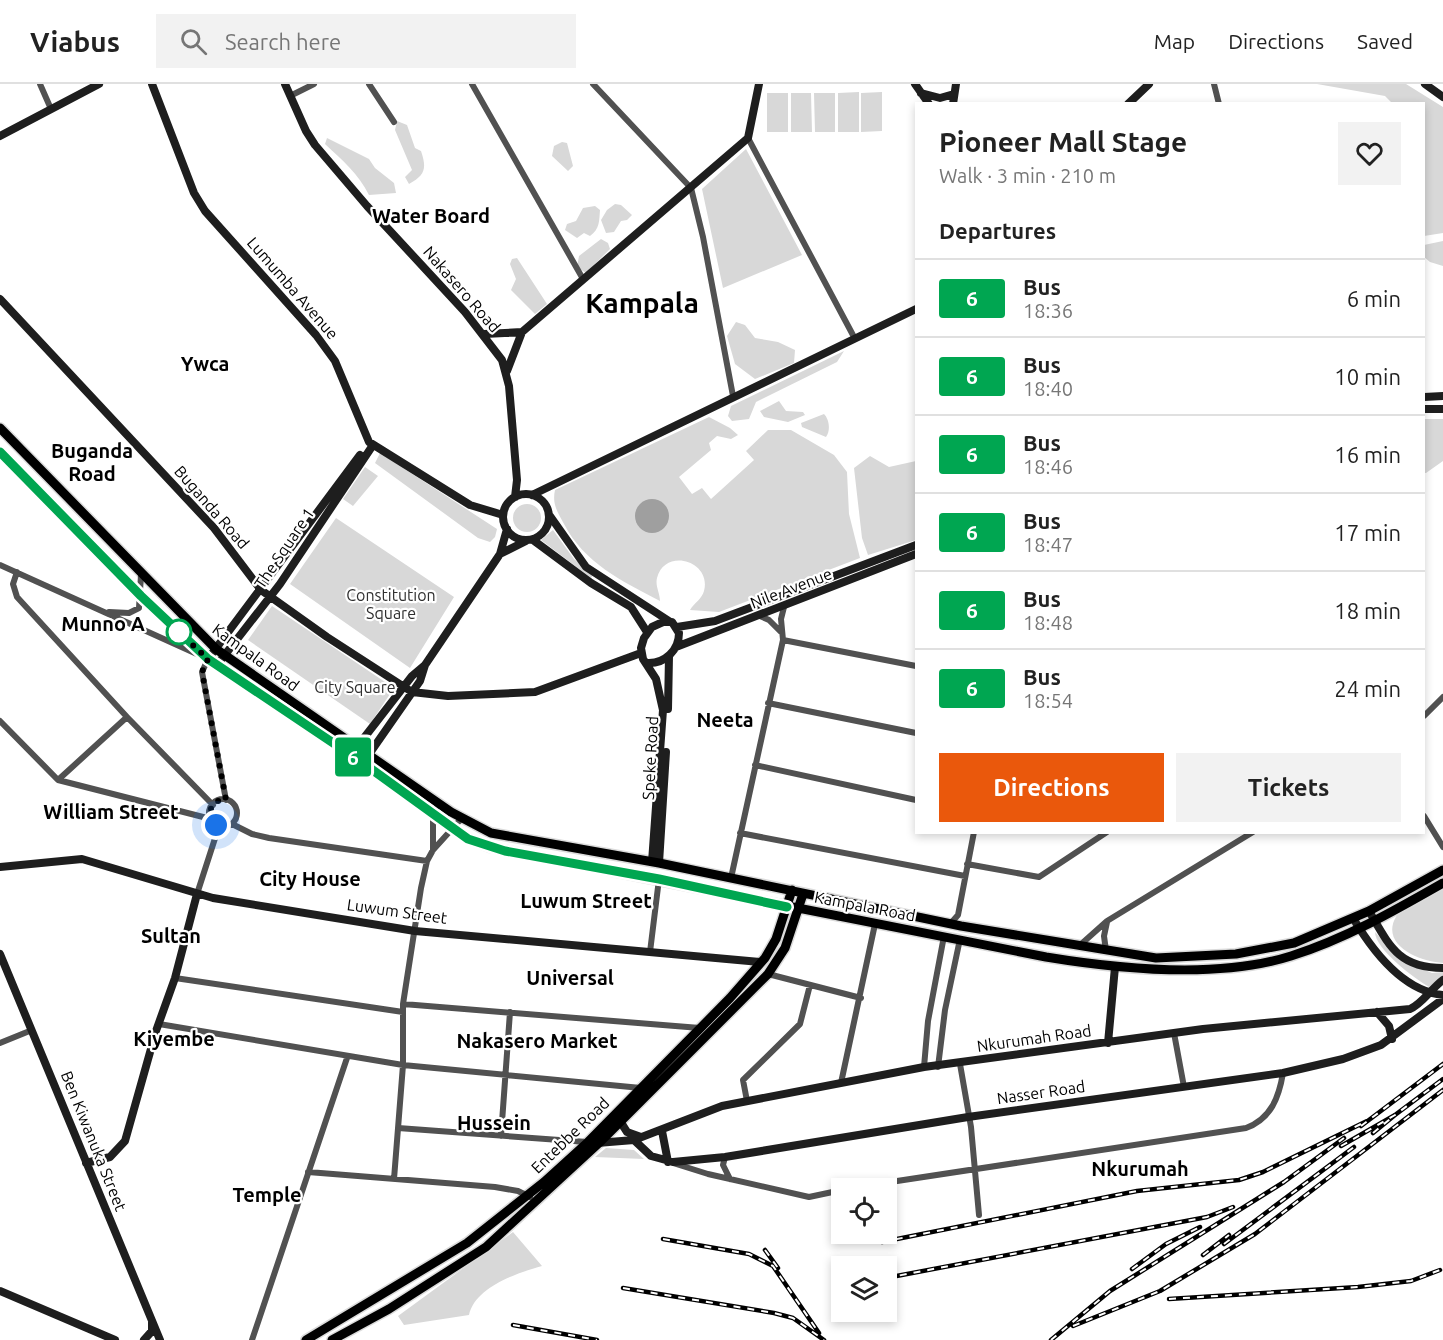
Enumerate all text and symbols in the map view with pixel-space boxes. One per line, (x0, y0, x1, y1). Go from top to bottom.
search box (156, 14, 576, 68)
icon: search (177, 25, 210, 58)
text: Viabus (30, 26, 120, 57)
text: Search here (225, 29, 341, 54)
text: Map (1154, 29, 1195, 53)
text: Directions (1228, 29, 1324, 53)
text: Saved (1357, 29, 1413, 53)
button: heart (1338, 122, 1401, 185)
text: Pioneer Mall Stage (939, 126, 1187, 157)
text: Walk · 3 min · 210 m (939, 164, 1116, 187)
district label: Water Board (372, 204, 490, 227)
text: Departures (939, 218, 1056, 243)
street label: Lumumba Avenue (244, 233, 342, 343)
street label: Nakasero Road (420, 242, 504, 336)
text: Bus (1023, 274, 1061, 299)
text: 6 (966, 286, 978, 310)
text: 6 min (1347, 286, 1401, 311)
district label: Kampala (585, 287, 699, 318)
text: 18:36 (1023, 299, 1073, 322)
district label: Ywca (181, 352, 229, 375)
text: Bus (1023, 352, 1061, 377)
text: 6 (966, 364, 978, 388)
text: 10 min (1334, 364, 1401, 389)
text: 18:40 (1023, 377, 1073, 400)
text: Bus (1023, 430, 1061, 455)
district label: Buganda Road (51, 439, 133, 485)
text: 6 (966, 442, 978, 466)
text: 16 min (1334, 442, 1401, 467)
text: 18:46 (1023, 455, 1073, 478)
street label: Buganda Road (171, 462, 253, 552)
street label: The Square 1 (250, 504, 318, 592)
text: Bus (1023, 508, 1061, 533)
text: 6 (966, 520, 978, 544)
text: 17 min (1334, 520, 1401, 545)
text: 18:47 (1023, 533, 1073, 556)
street label: Nile Avenue (748, 564, 834, 612)
park label: Constitution Square (346, 586, 436, 622)
text: Bus (1023, 586, 1061, 611)
text: 6 (966, 598, 978, 622)
text: 18 min (1334, 598, 1401, 623)
text: 18:48 (1023, 611, 1073, 634)
district label: Munno A (61, 612, 145, 635)
unlabelled marker (166, 619, 192, 645)
street label: Kampala Road (209, 620, 303, 694)
text: Bus (1023, 664, 1061, 689)
text: 6 (966, 676, 978, 700)
text: 24 min (1334, 676, 1401, 701)
park label: City Square (314, 678, 396, 696)
text: 18:54 (1023, 689, 1073, 712)
district label: Neeta (696, 708, 754, 731)
street label: Speke Road (639, 716, 661, 800)
line badge: 6 (334, 738, 372, 776)
text: 6 (347, 745, 359, 769)
button: Directions (939, 753, 1164, 822)
button: Tickets (1176, 753, 1401, 822)
district label: William Street (43, 800, 179, 823)
your location (201, 810, 231, 840)
district label: City House (259, 867, 361, 890)
street label: Kampala Road (813, 887, 917, 925)
district label: Luwum Street (520, 889, 652, 912)
street label: Luwum Street (346, 895, 449, 927)
district label: Sultan (141, 924, 201, 947)
district label: Universal (526, 966, 614, 989)
street label: Nkurumah Road (976, 1021, 1092, 1055)
district label: Kiyembe (133, 1027, 215, 1050)
district label: Nakasero Market (456, 1029, 618, 1052)
street label: Ben Kiwanuka Street (58, 1068, 131, 1214)
street label: Nasser Road (996, 1077, 1086, 1107)
street label: Entebbe Road (527, 1093, 613, 1177)
district label: Hussein (457, 1111, 531, 1134)
district label: Nkurumah (1091, 1157, 1189, 1180)
map controls (831, 1178, 897, 1322)
button: locate (831, 1178, 897, 1244)
district label: Temple (233, 1183, 301, 1206)
button: layers (831, 1256, 897, 1322)

